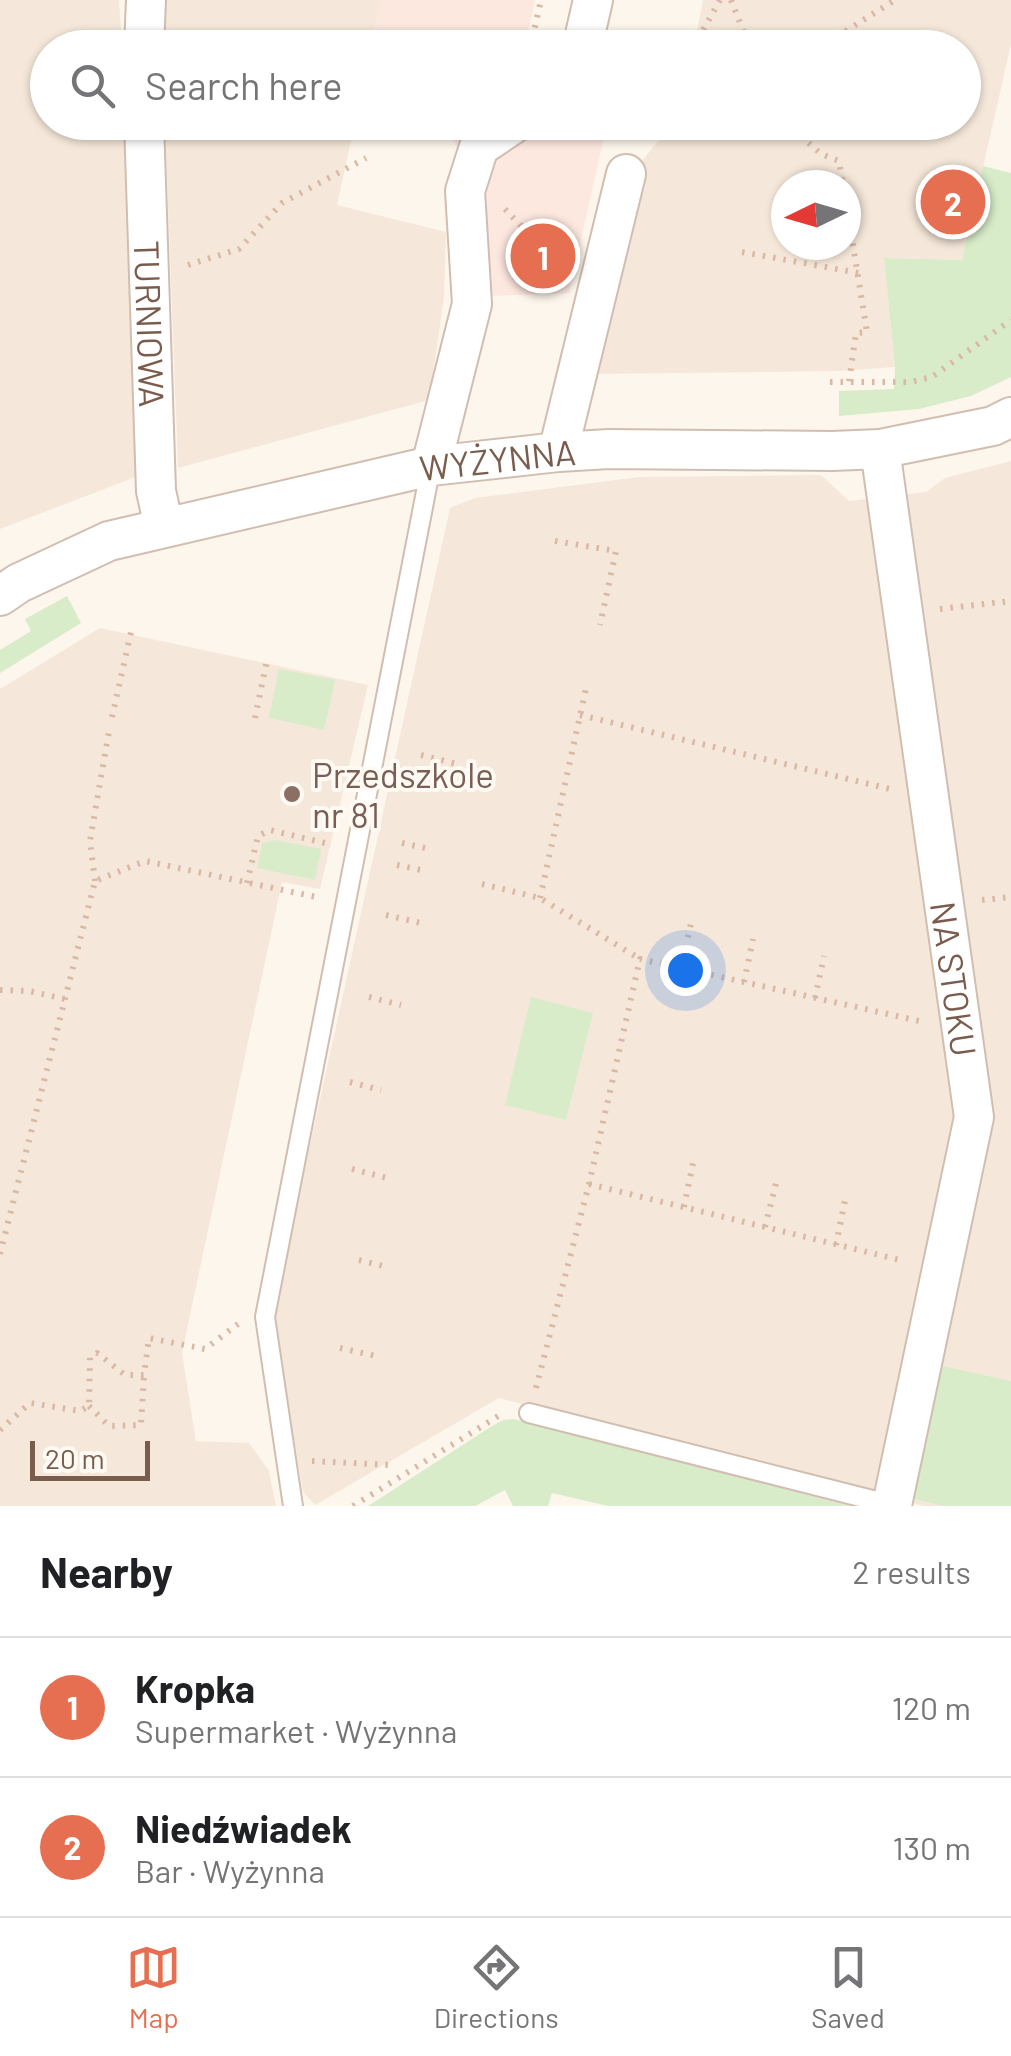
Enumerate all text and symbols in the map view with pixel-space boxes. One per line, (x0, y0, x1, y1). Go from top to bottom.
search box (30, 30, 981, 140)
icon: search (65, 58, 120, 113)
text: Search here (145, 62, 343, 108)
pin: 2 (920, 164, 986, 240)
north arrow (771, 170, 861, 260)
pin: 1 (510, 218, 576, 294)
street label: TURNIOWA (127, 240, 174, 408)
street label: WYŻYNNA (417, 430, 577, 488)
place label: Przedszkole nr 81 (312, 753, 494, 835)
marker: Przedszkole nr 81 (281, 783, 303, 805)
street label: NA STOKU (923, 899, 986, 1059)
your location (660, 945, 711, 996)
scale bar (30, 1436, 150, 1480)
text: 20 m (45, 1441, 105, 1475)
text: Nearby (40, 1546, 173, 1596)
text: 2 results (852, 1552, 971, 1590)
text: Kropka (135, 1665, 255, 1711)
text: 1 (67, 1688, 78, 1726)
text: 120 m (892, 1688, 971, 1726)
text: Supermarket · Wyżynna (135, 1711, 457, 1749)
text: Niedźwiadek (135, 1805, 352, 1851)
text: 2 (64, 1828, 81, 1866)
text: 130 m (892, 1828, 971, 1866)
text: Bar · Wyżynna (135, 1851, 325, 1889)
tab: Map (126, 1940, 181, 2034)
tab: Directions (434, 1940, 559, 2034)
tab: Saved (811, 1940, 885, 2034)

